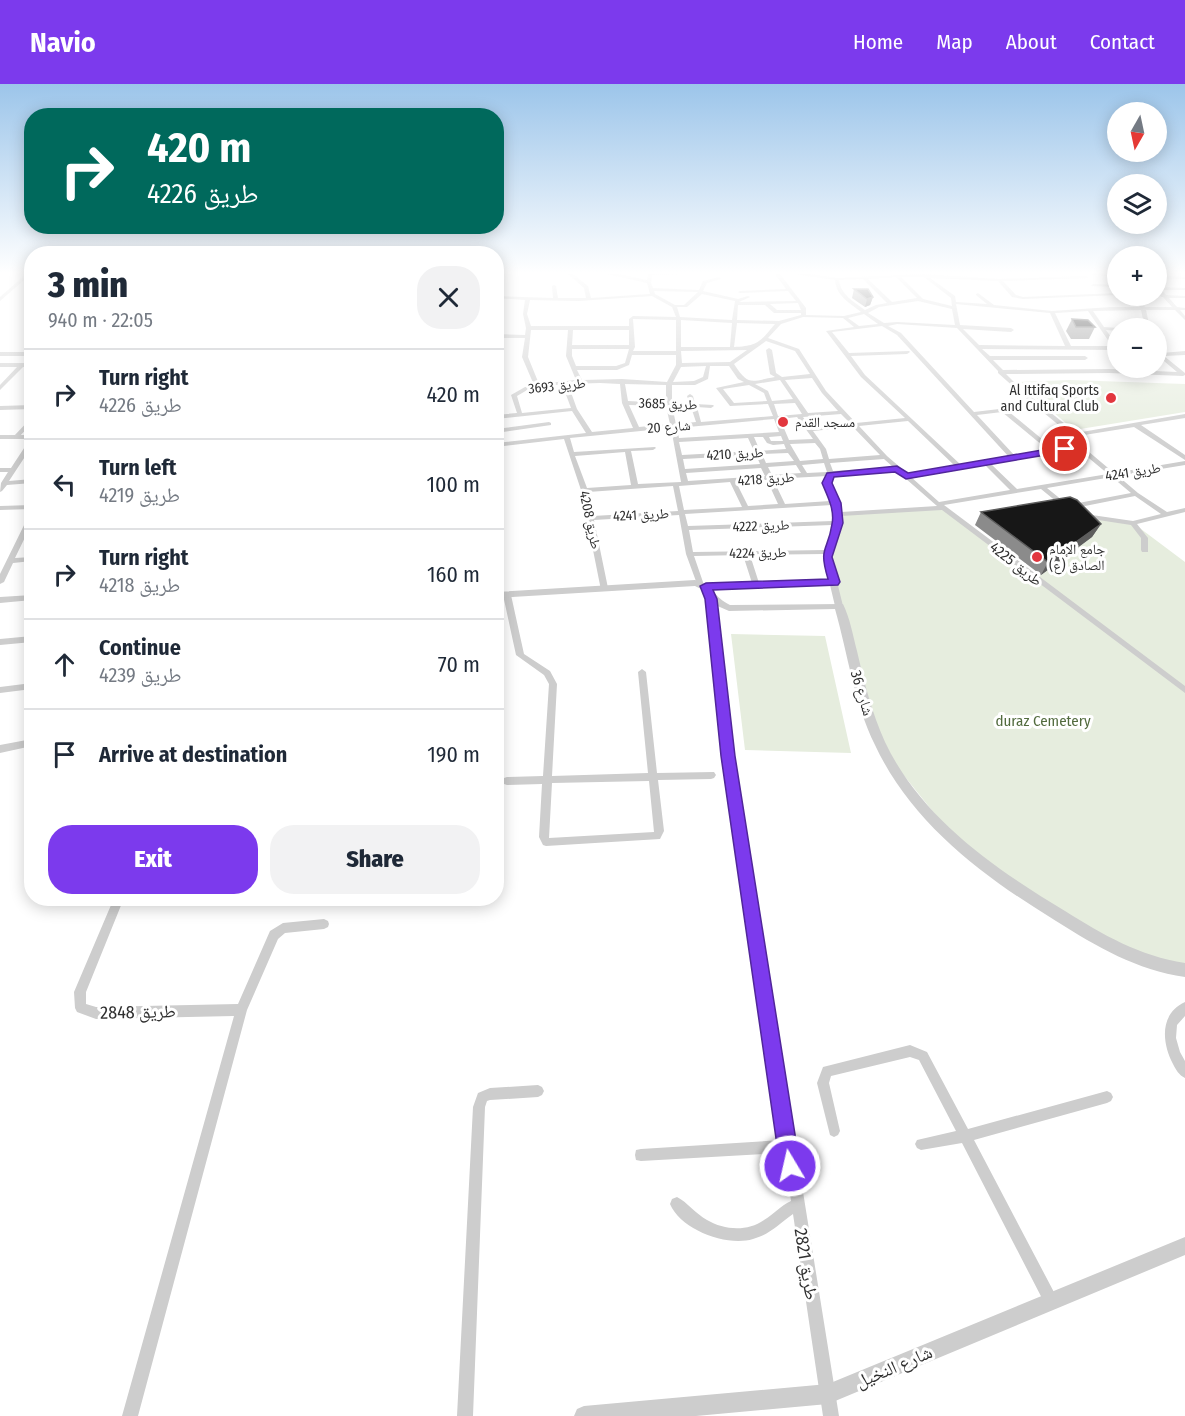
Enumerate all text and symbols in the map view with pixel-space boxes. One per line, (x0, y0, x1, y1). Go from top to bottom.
text: Navio (30, 26, 96, 59)
text: Home (853, 29, 903, 55)
text: Map (936, 29, 973, 55)
text: About (1006, 29, 1057, 55)
text: Contact (1090, 29, 1155, 55)
north arrow (1107, 102, 1167, 162)
map controls (1107, 102, 1167, 378)
text: 420 m (147, 123, 251, 173)
icon: right (48, 132, 126, 210)
button: layers (1107, 174, 1167, 234)
text: طريق 4226 (147, 178, 259, 210)
button: + (1107, 246, 1167, 306)
text: 3 min (48, 263, 128, 307)
button: close (417, 266, 480, 329)
text: 940 m · 22:05 (48, 308, 153, 332)
button: − (1107, 318, 1167, 378)
text: Turn right (99, 364, 188, 391)
street label: طريق 3693 (527, 375, 587, 398)
icon: right (48, 378, 81, 411)
text: 420 m (426, 381, 480, 408)
place label: Al Ittifaq Sports and Cultural Club (1001, 382, 1099, 415)
marker: Al Ittifaq Sports and Cultural Club (1104, 391, 1118, 405)
text: طريق 4226 (99, 393, 182, 417)
street label: طريق 3685 (638, 394, 698, 415)
place label: مسجد القدم (795, 414, 855, 432)
marker: مسجد القدم (776, 415, 790, 429)
street label: شارع 20 (647, 417, 691, 438)
pin (1039, 423, 1090, 474)
icon: arrive (1048, 432, 1081, 465)
street label: طريق 4210 (706, 444, 764, 465)
text: Turn left (99, 454, 177, 481)
street label: طريق 4241 (1104, 459, 1162, 486)
icon: left (48, 468, 81, 501)
street label: طريق 4218 (737, 469, 795, 490)
text: 100 m (426, 471, 480, 498)
text: طريق 4219 (99, 483, 180, 507)
street label: طريق 4208 (575, 489, 604, 551)
street label: طريق 4241 (613, 505, 669, 526)
street label: طريق 4222 (732, 517, 790, 536)
street label: طريق 4225 (986, 538, 1046, 591)
place label: جامع الإمام الصادق (ع) (1049, 541, 1105, 575)
text: Turn right (99, 544, 188, 571)
street label: طريق 4224 (729, 544, 787, 563)
marker: جامع الإمام الصادق (ع) (1030, 550, 1044, 564)
icon: right (48, 558, 81, 591)
text: 160 m (427, 561, 480, 588)
text: طريق 4218 (99, 573, 180, 597)
text: Continue (99, 634, 181, 661)
icon: ahead (48, 648, 81, 681)
text: 70 m (438, 651, 480, 678)
text: طريق 4239 (99, 663, 181, 687)
street label: شارع 36 (846, 668, 877, 718)
park label: duraz Cemetery (995, 712, 1091, 730)
icon: arrive (48, 738, 81, 771)
text: Arrive at destination (99, 741, 287, 768)
text: 190 m (427, 741, 480, 768)
button: Exit (48, 825, 258, 894)
button: Share (270, 825, 480, 894)
street label: طريق 2848 (100, 1000, 176, 1024)
position arrow (758, 1134, 822, 1198)
street label: طريق 2821 (789, 1226, 823, 1302)
street label: شارع النخيل (852, 1341, 936, 1393)

